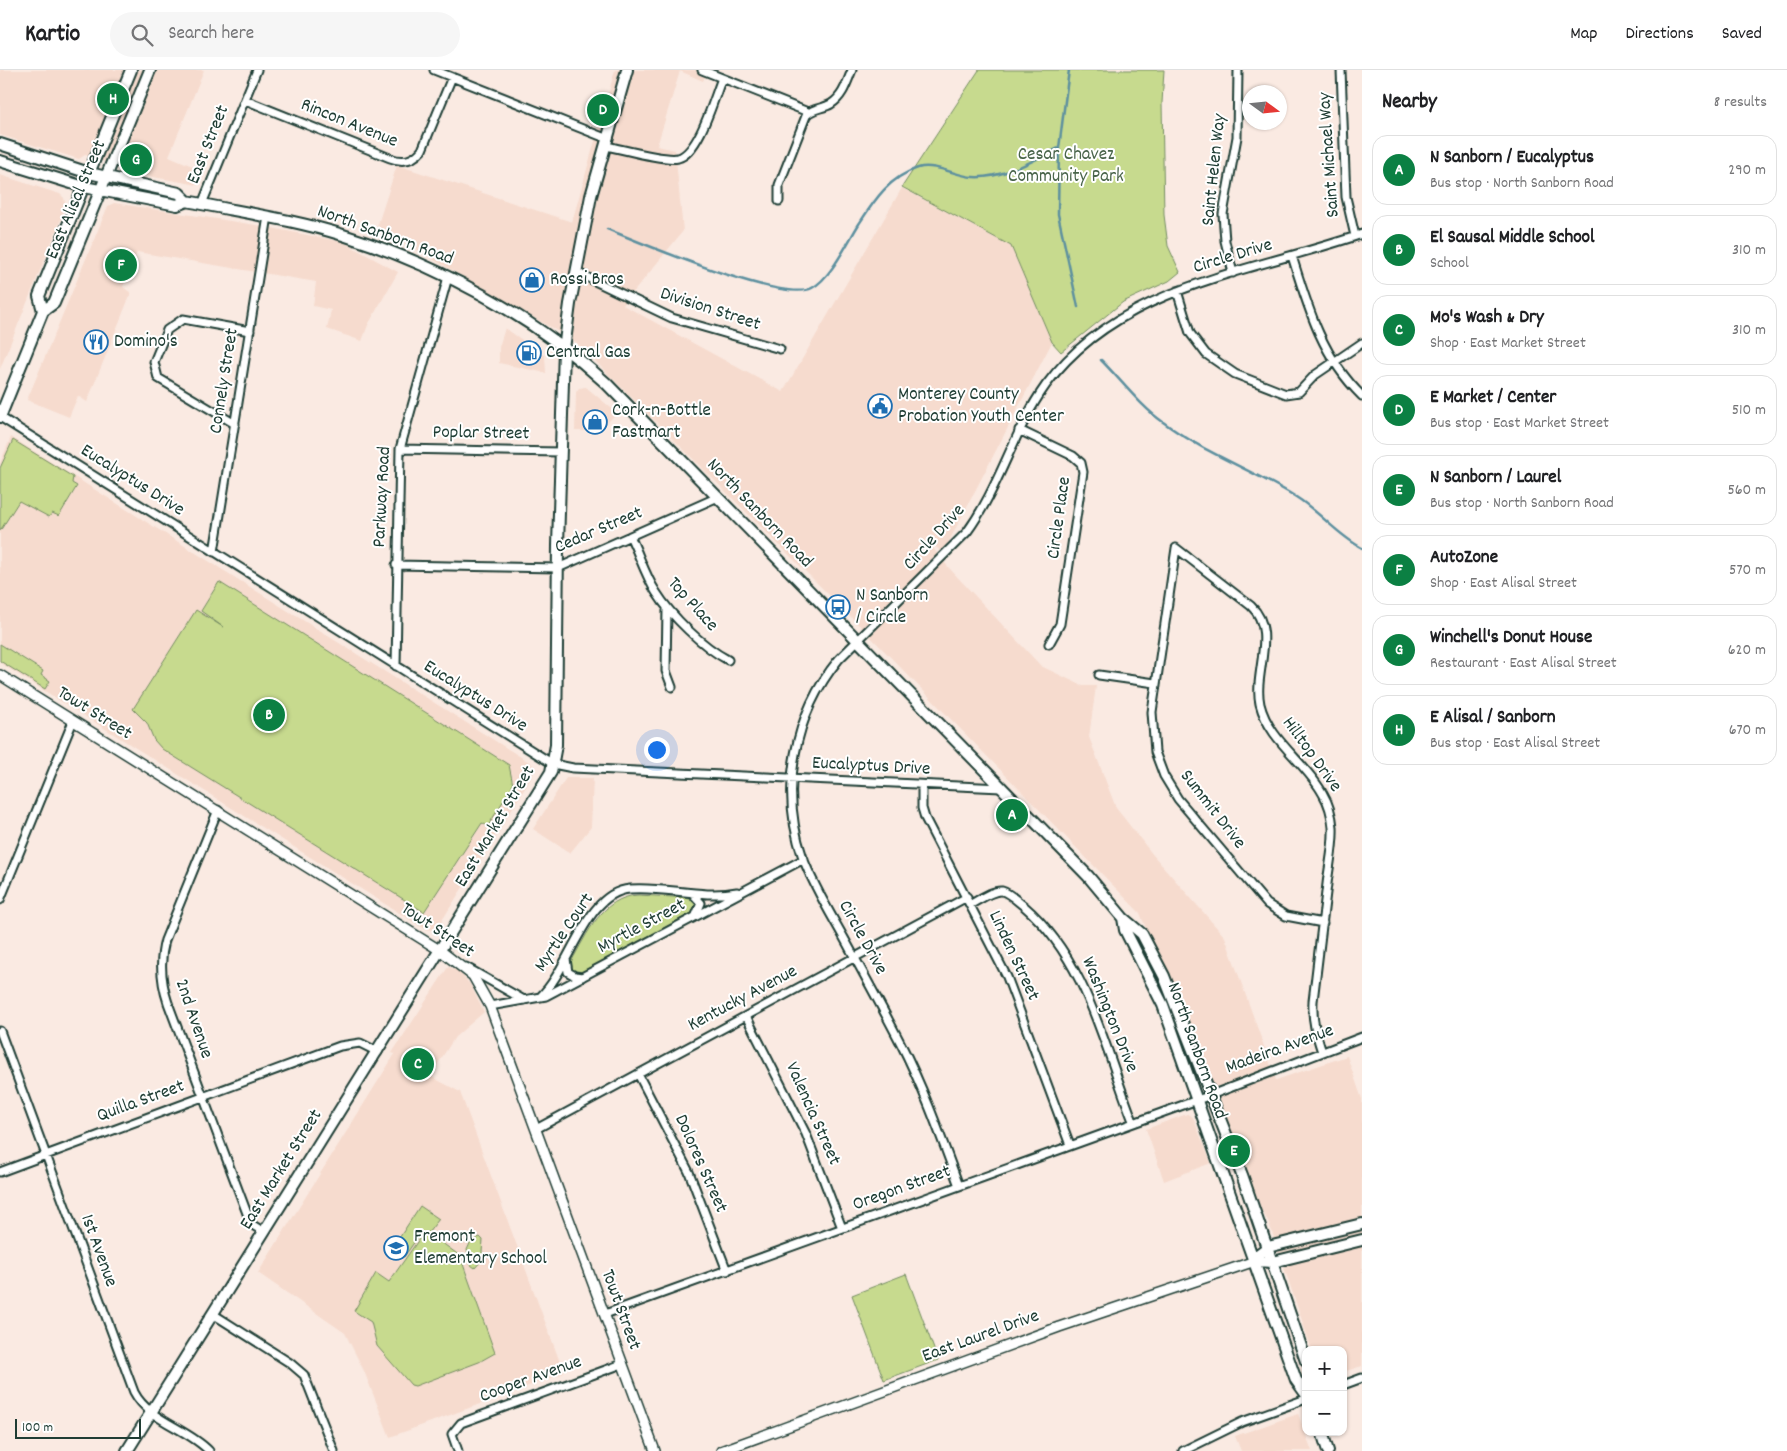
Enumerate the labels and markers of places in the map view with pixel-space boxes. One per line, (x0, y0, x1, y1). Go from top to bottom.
pin: H (97, 80, 129, 118)
pin: D (587, 91, 619, 129)
pin: G (120, 141, 152, 179)
pin: F (105, 246, 137, 284)
shop icon: Rossi Bros (519, 267, 545, 293)
place label: Rossi Bros (550, 267, 624, 294)
restaurant icon: Domino's (83, 329, 109, 355)
place label: Domino's (114, 329, 178, 356)
fuel station icon: Central Gas (516, 340, 542, 366)
place label: Central Gas (546, 340, 631, 367)
place label: Monterey County Probation Youth Center (898, 382, 1064, 431)
public building icon: Monterey County Probation Youth Center (867, 393, 893, 419)
place label: Cork-n-Bottle Fastmart (612, 398, 711, 447)
shop icon: Cork-n-Bottle Fastmart (582, 409, 608, 435)
place label: N Sanborn / Circle (856, 583, 928, 632)
bus stop icon: N Sanborn / Circle (825, 594, 851, 620)
pin: B (253, 696, 285, 734)
pin: A (996, 796, 1028, 834)
pin: C (402, 1045, 434, 1083)
pin: E (1218, 1132, 1250, 1170)
place label: Fremont Elementary School (414, 1224, 547, 1273)
school or university icon: Fremont Elementary School (383, 1235, 409, 1261)

